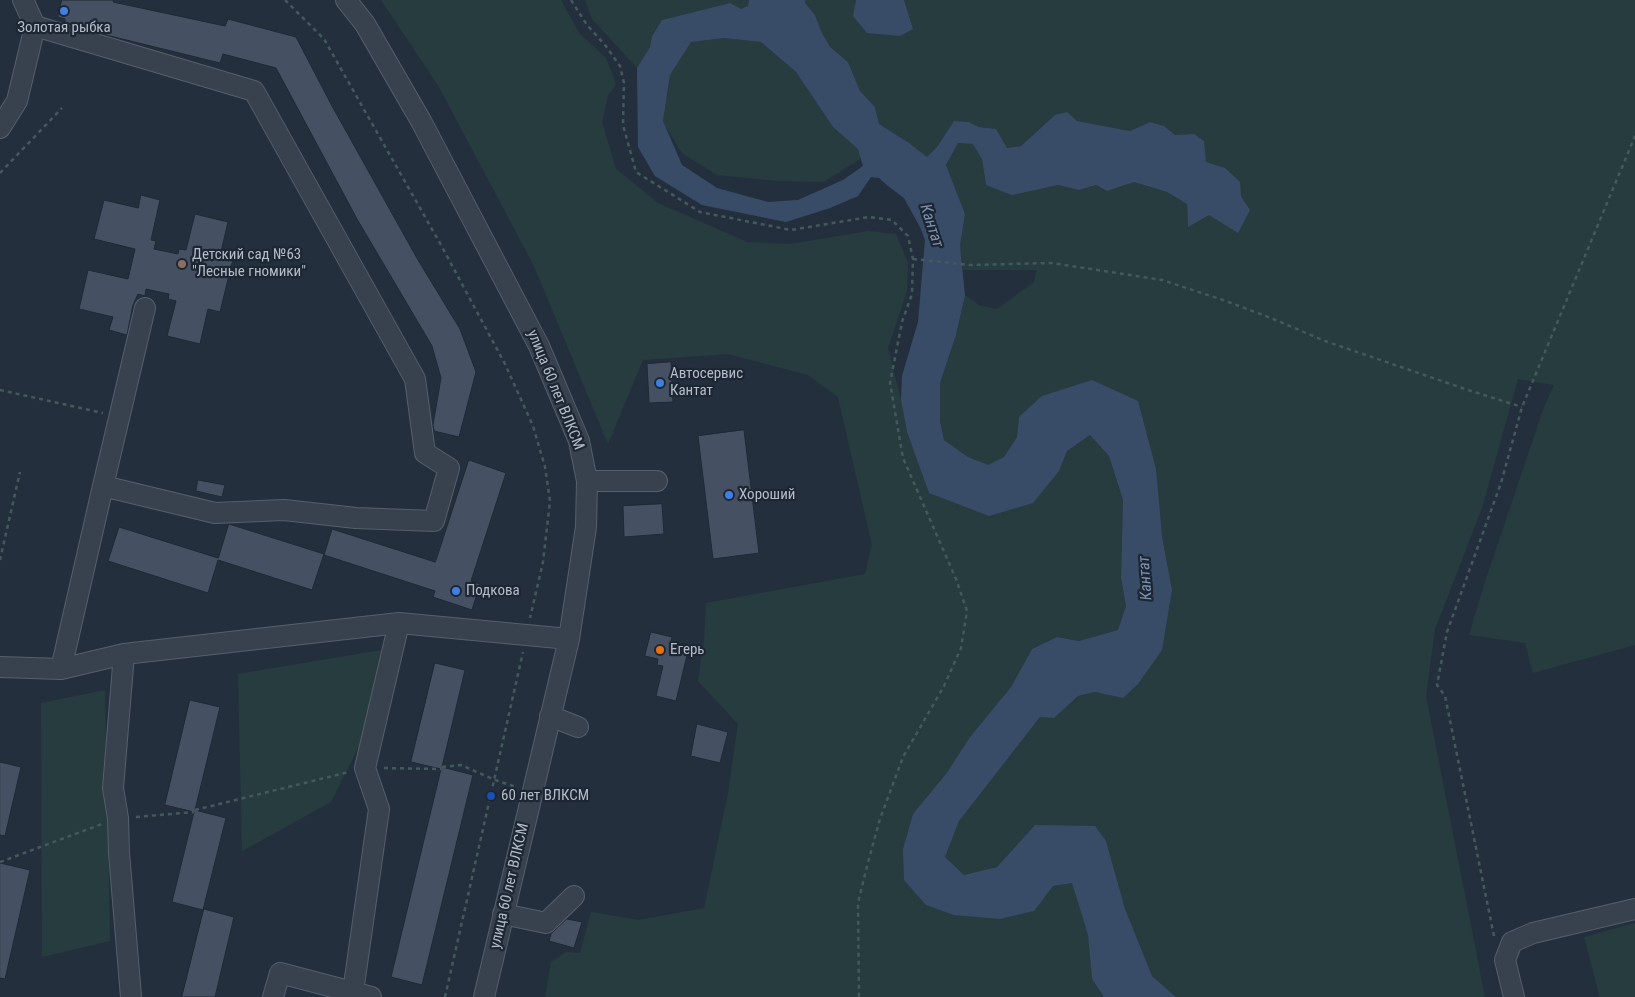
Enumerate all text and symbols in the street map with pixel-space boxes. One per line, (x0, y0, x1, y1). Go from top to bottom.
marker: Золотая рыбка (58, 5, 70, 17)
place label: Золотая рыбка (17, 19, 111, 37)
water label: Кантат (915, 202, 947, 250)
place label: Детский сад №63 "Лесные гномики" (192, 246, 306, 281)
marker: Детский сад №63 "Лесные гномики" (176, 258, 188, 270)
street label: улица 60 лет ВЛКСМ (523, 327, 587, 453)
place label: Автосервис Кантат (670, 365, 743, 400)
marker: Автосервис Кантат (654, 377, 666, 389)
place label: Хороший (739, 486, 795, 504)
marker: Хороший (723, 489, 735, 501)
water label: Кантат (1135, 555, 1157, 601)
place label: Подкова (466, 582, 520, 600)
marker: Подкова (450, 585, 462, 597)
place label: Егерь (670, 641, 704, 659)
marker: Егерь (654, 644, 666, 656)
place label: 60 лет ВЛКСМ (501, 787, 589, 805)
marker: 60 лет ВЛКСМ (485, 790, 497, 802)
street label: улица 60 лет ВЛКСМ (487, 822, 533, 950)

